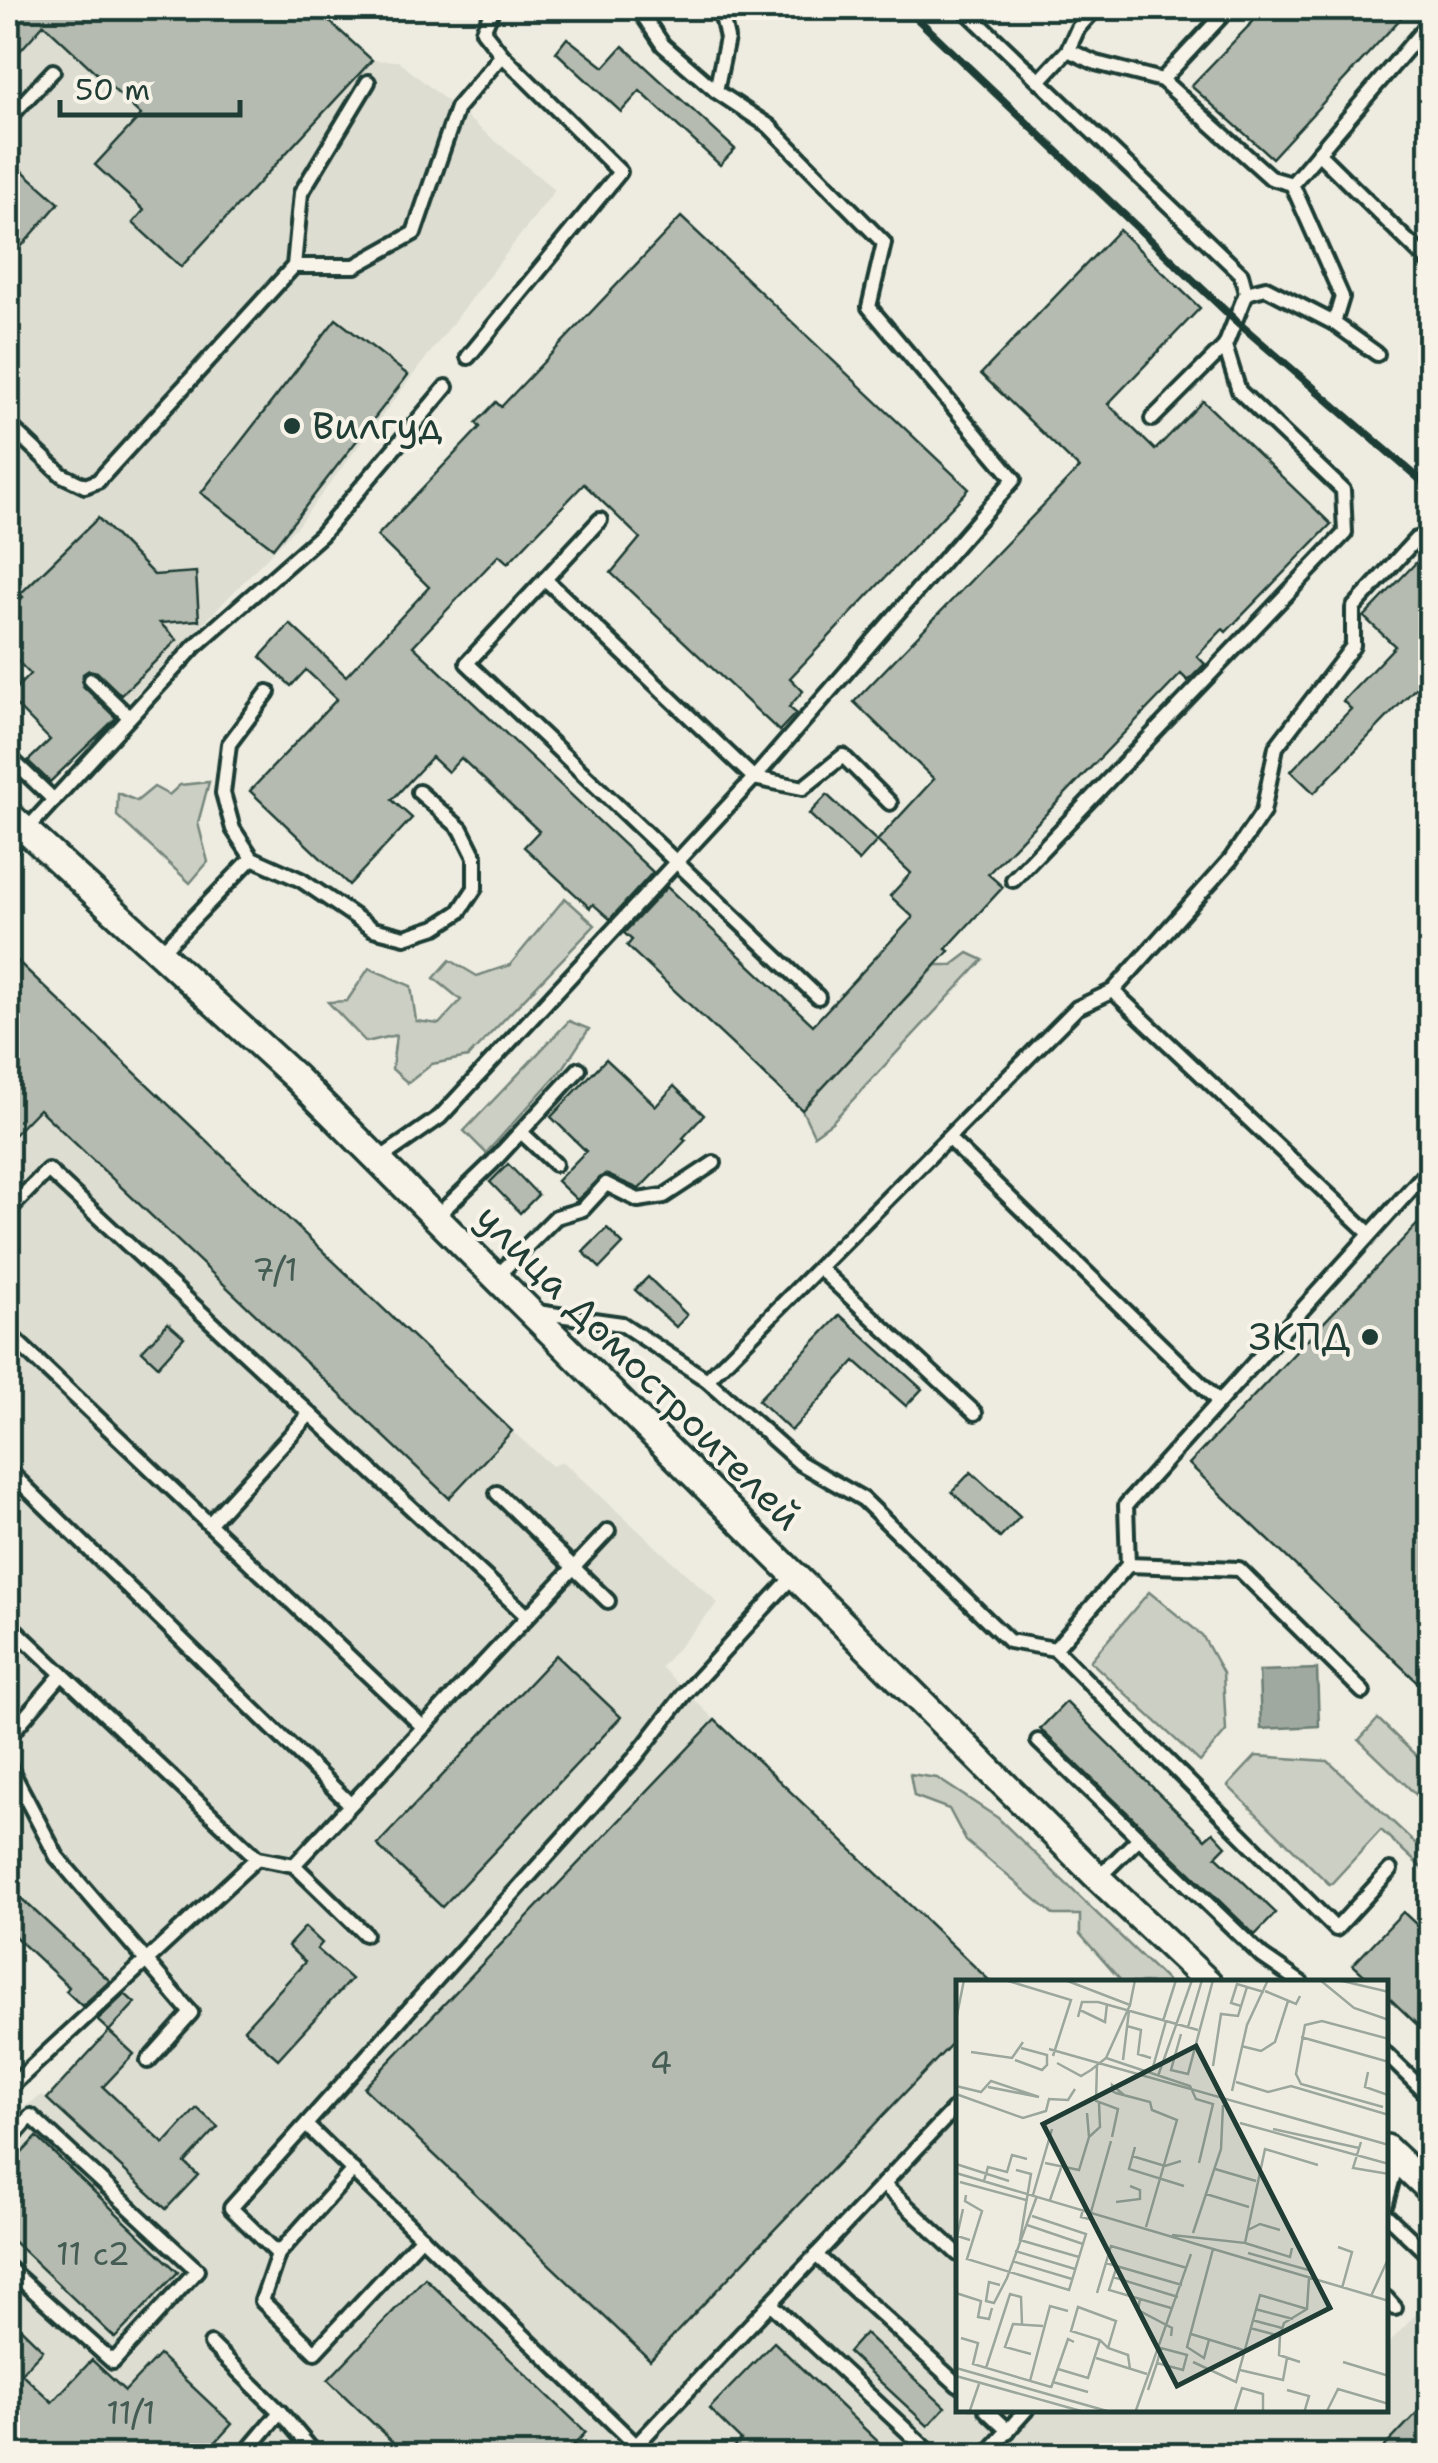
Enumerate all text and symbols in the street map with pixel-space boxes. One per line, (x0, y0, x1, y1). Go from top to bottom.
scale bar (60, 55, 240, 117)
text: 50 m (75, 69, 150, 110)
place label: Вилгуд (312, 400, 443, 451)
marker: Вилгуд (281, 415, 303, 437)
street label: улица Домостроителей (465, 1192, 814, 1541)
house number: 7/1 (252, 1248, 298, 1291)
place label: ЗКПД (1249, 1311, 1350, 1362)
marker: ЗКПД (1359, 1326, 1381, 1348)
inset map (956, 1980, 1388, 2413)
house number: 4 (650, 2041, 672, 2084)
house number: 11 с2 (56, 2232, 130, 2275)
house number: 11/1 (106, 2391, 156, 2434)

